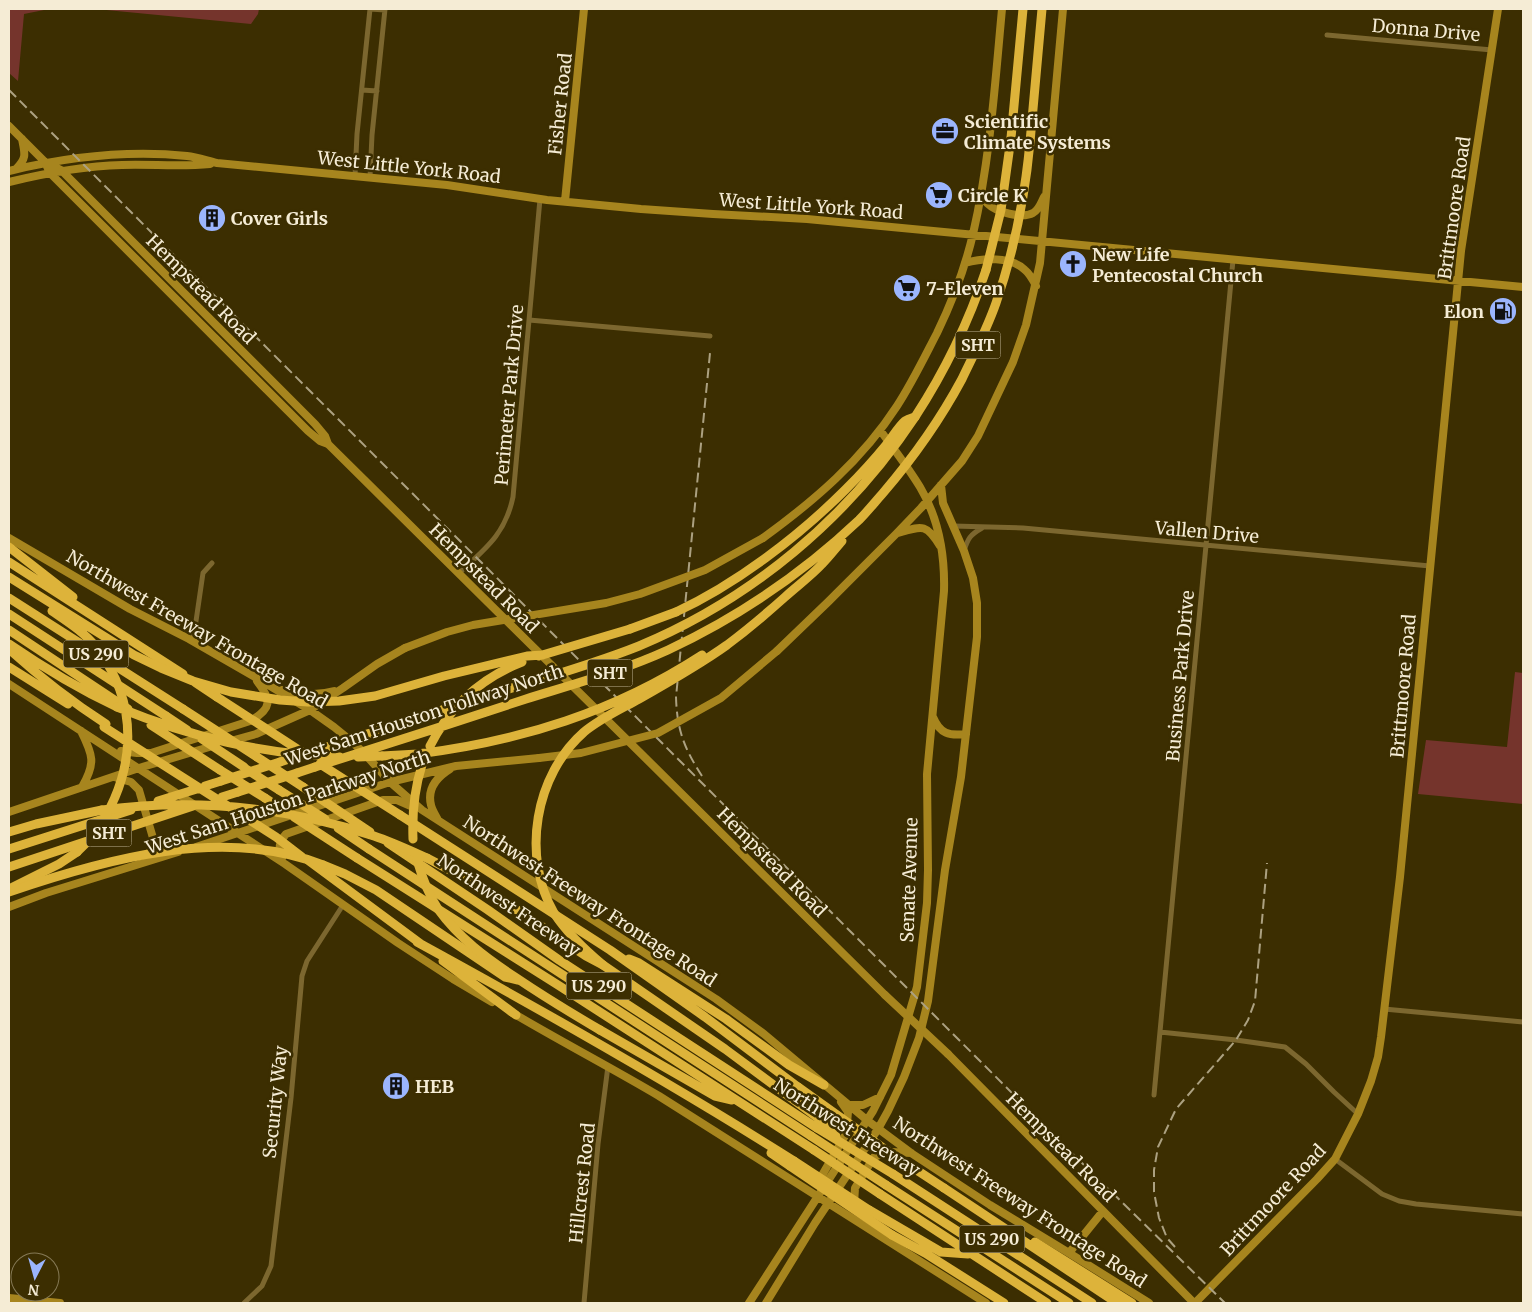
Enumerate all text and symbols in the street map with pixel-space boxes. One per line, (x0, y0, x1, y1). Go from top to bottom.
street label: Donna Drive (1371, 14, 1481, 46)
street label: Fisher Road (543, 52, 577, 156)
place label: Scientific Climate Systems (964, 110, 1111, 154)
office icon: Scientific Climate Systems (930, 116, 960, 146)
street label: Brittmoore Road (1433, 135, 1475, 281)
street label: West Little York Road (315, 146, 502, 188)
supermarket icon: Circle K (924, 180, 954, 210)
place label: Circle K (958, 184, 1027, 207)
street label: West Little York Road (717, 188, 904, 224)
building icon: Cover Girls (197, 203, 227, 233)
place label: Cover Girls (231, 207, 328, 230)
street label: Hempstead Road (141, 229, 261, 349)
place label: New Life Pentecostal Church (1092, 243, 1263, 287)
church icon: New Life Pentecostal Church (1058, 249, 1088, 279)
supermarket icon: 7-Eleven (892, 273, 922, 303)
place label: 7-Eleven (926, 277, 1004, 300)
fuel station icon: Elon (1488, 296, 1518, 326)
place label: Elon (1443, 300, 1484, 323)
street label: Perimeter Park Drive (490, 304, 528, 486)
road number: SHT (956, 332, 1000, 358)
street label: Vallen Drive (1153, 516, 1260, 548)
street label: Hempstead Road (424, 518, 544, 638)
street label: Northwest Freeway Frontage Road (62, 545, 332, 713)
street label: Business Park Drive (1161, 589, 1199, 763)
street label: Brittmoore Road (1385, 613, 1421, 759)
road number: US 290 (64, 641, 128, 668)
street label: West Sam Houston Tollway North (281, 659, 566, 771)
road number: SHT (588, 660, 632, 686)
street label: West Sam Houston Parkway North (142, 745, 433, 859)
street label: Hempstead Road (712, 802, 832, 922)
street label: Northwest Freeway Frontage Road (459, 811, 721, 991)
street label: Senate Avenue (895, 817, 923, 943)
road number: SHT (86, 820, 132, 846)
street label: Northwest Freeway (433, 849, 585, 961)
road number: US 290 (566, 972, 632, 999)
street label: Security Way (258, 1044, 292, 1160)
building icon: HEB (381, 1071, 411, 1101)
street label: Northwest Freeway (770, 1073, 925, 1182)
place label: HEB (415, 1075, 455, 1098)
street label: Hempstead Road (1001, 1087, 1121, 1207)
street label: Northwest Freeway Frontage Road (889, 1111, 1151, 1293)
street label: Hillcrest Road (564, 1121, 600, 1245)
street label: Brittmoore Road (1215, 1139, 1331, 1261)
road number: US 290 (960, 1226, 1024, 1252)
north arrow (10, 1252, 60, 1302)
text: N (27, 1280, 40, 1299)

